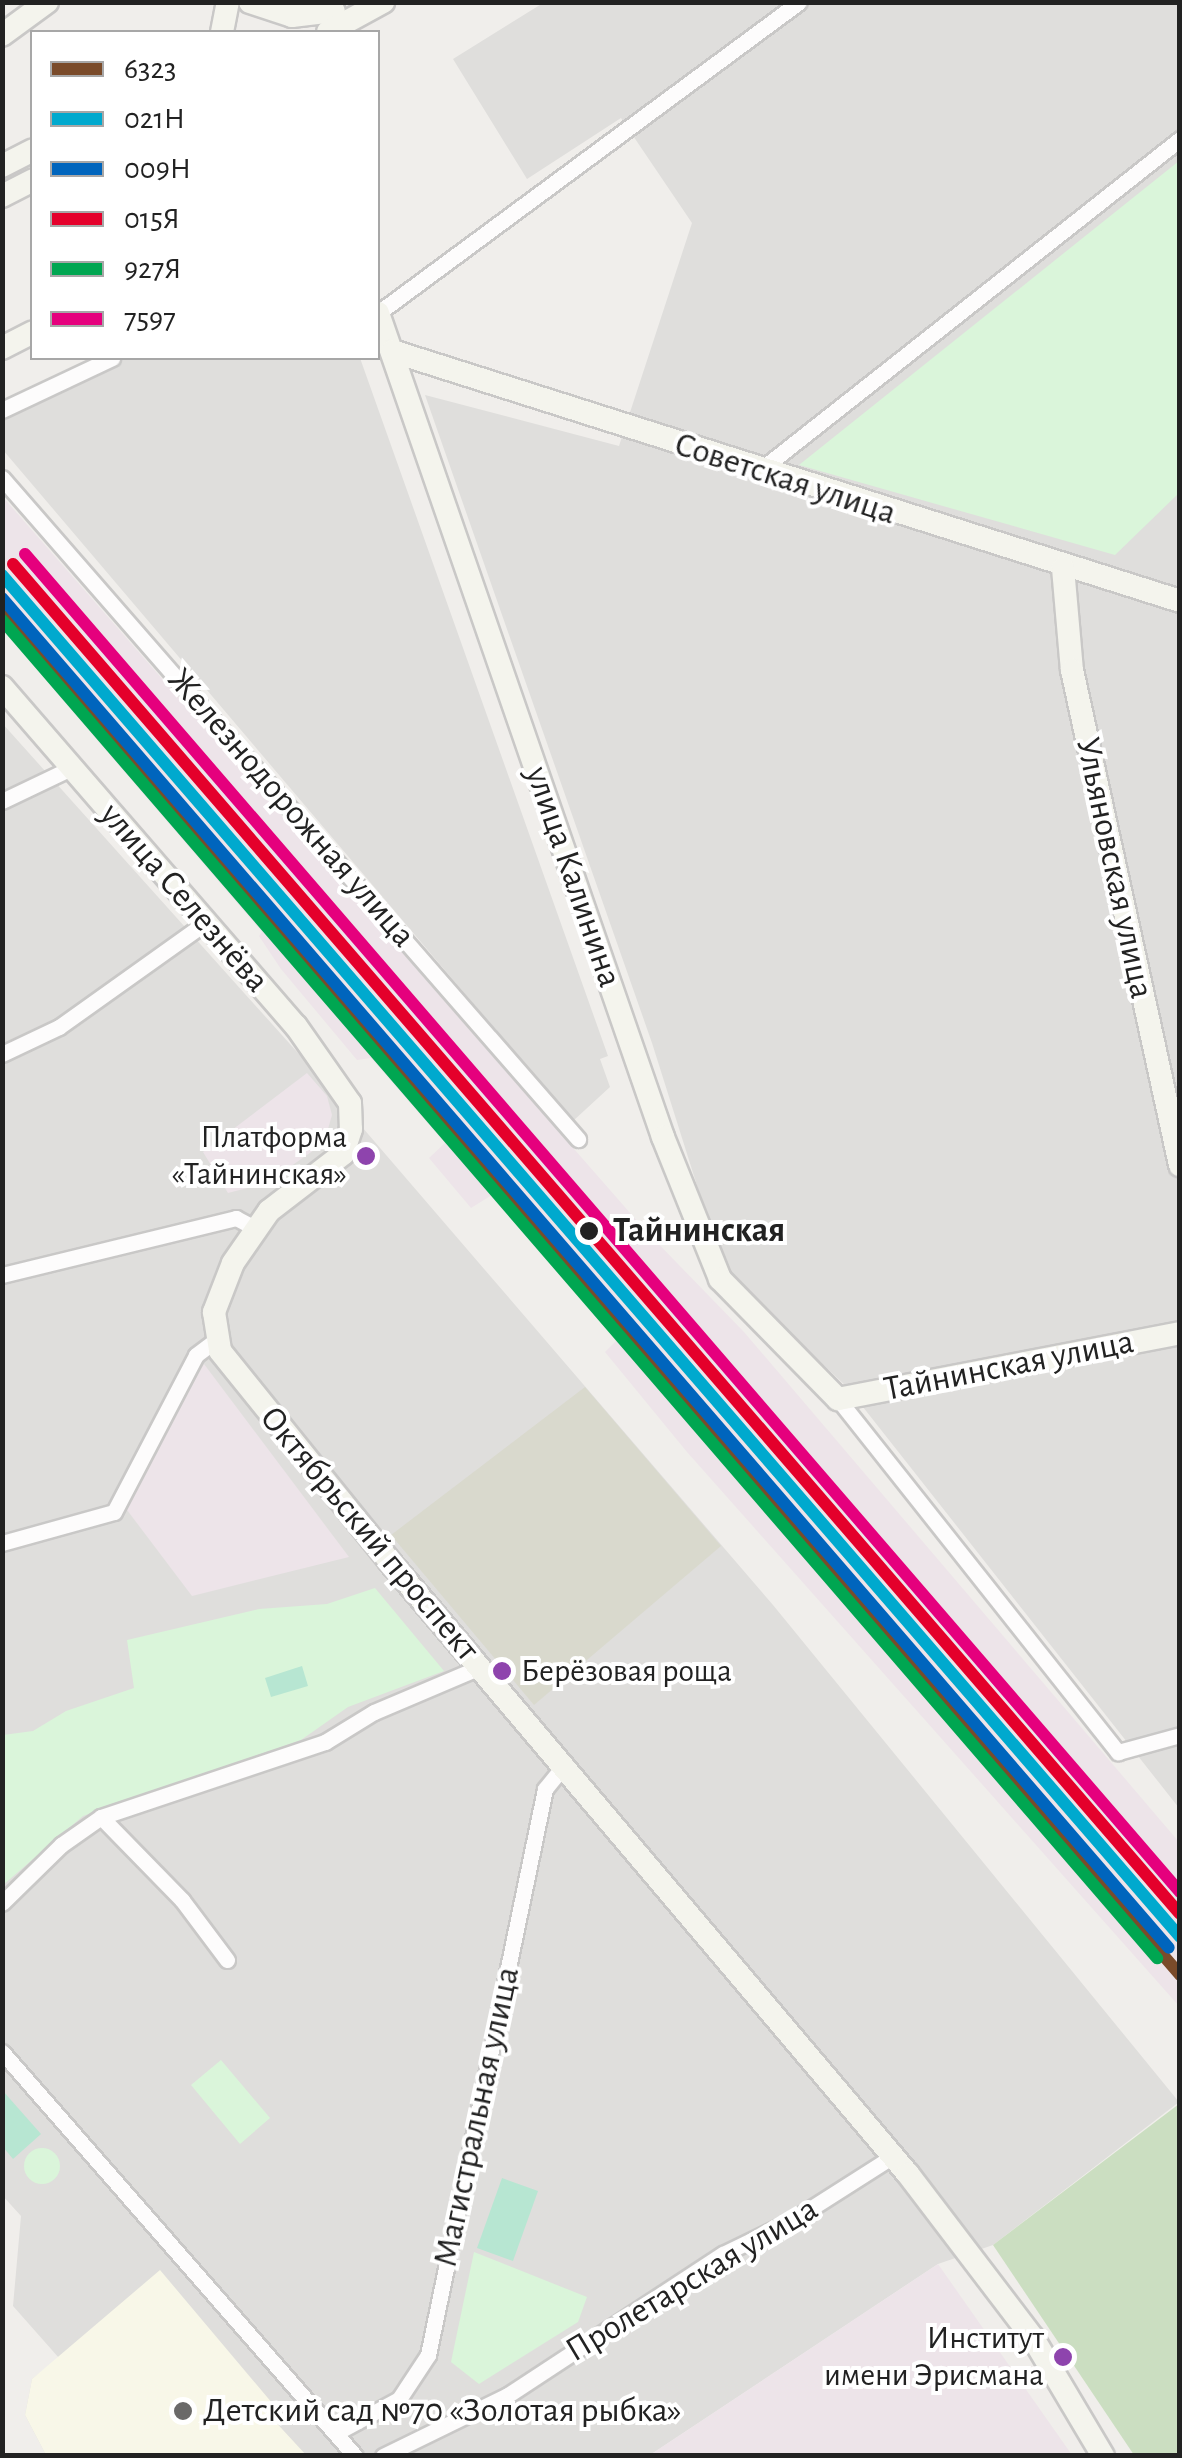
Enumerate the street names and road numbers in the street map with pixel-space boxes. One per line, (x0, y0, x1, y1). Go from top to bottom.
street label: Советская улица (669, 423, 901, 535)
street label: Железнодорожная улица (158, 660, 424, 956)
street label: Ульяновская улица (1066, 734, 1162, 1002)
street label: улица Калинина (516, 761, 630, 993)
street label: улица Селезнёва (90, 795, 278, 1001)
street label: Тайнинская улица (881, 1321, 1137, 1411)
street label: Октябрьский проспект (250, 1398, 488, 1670)
street label: Магистральная улица (425, 1963, 529, 2271)
street label: Пролетарская улица (558, 2188, 826, 2372)

